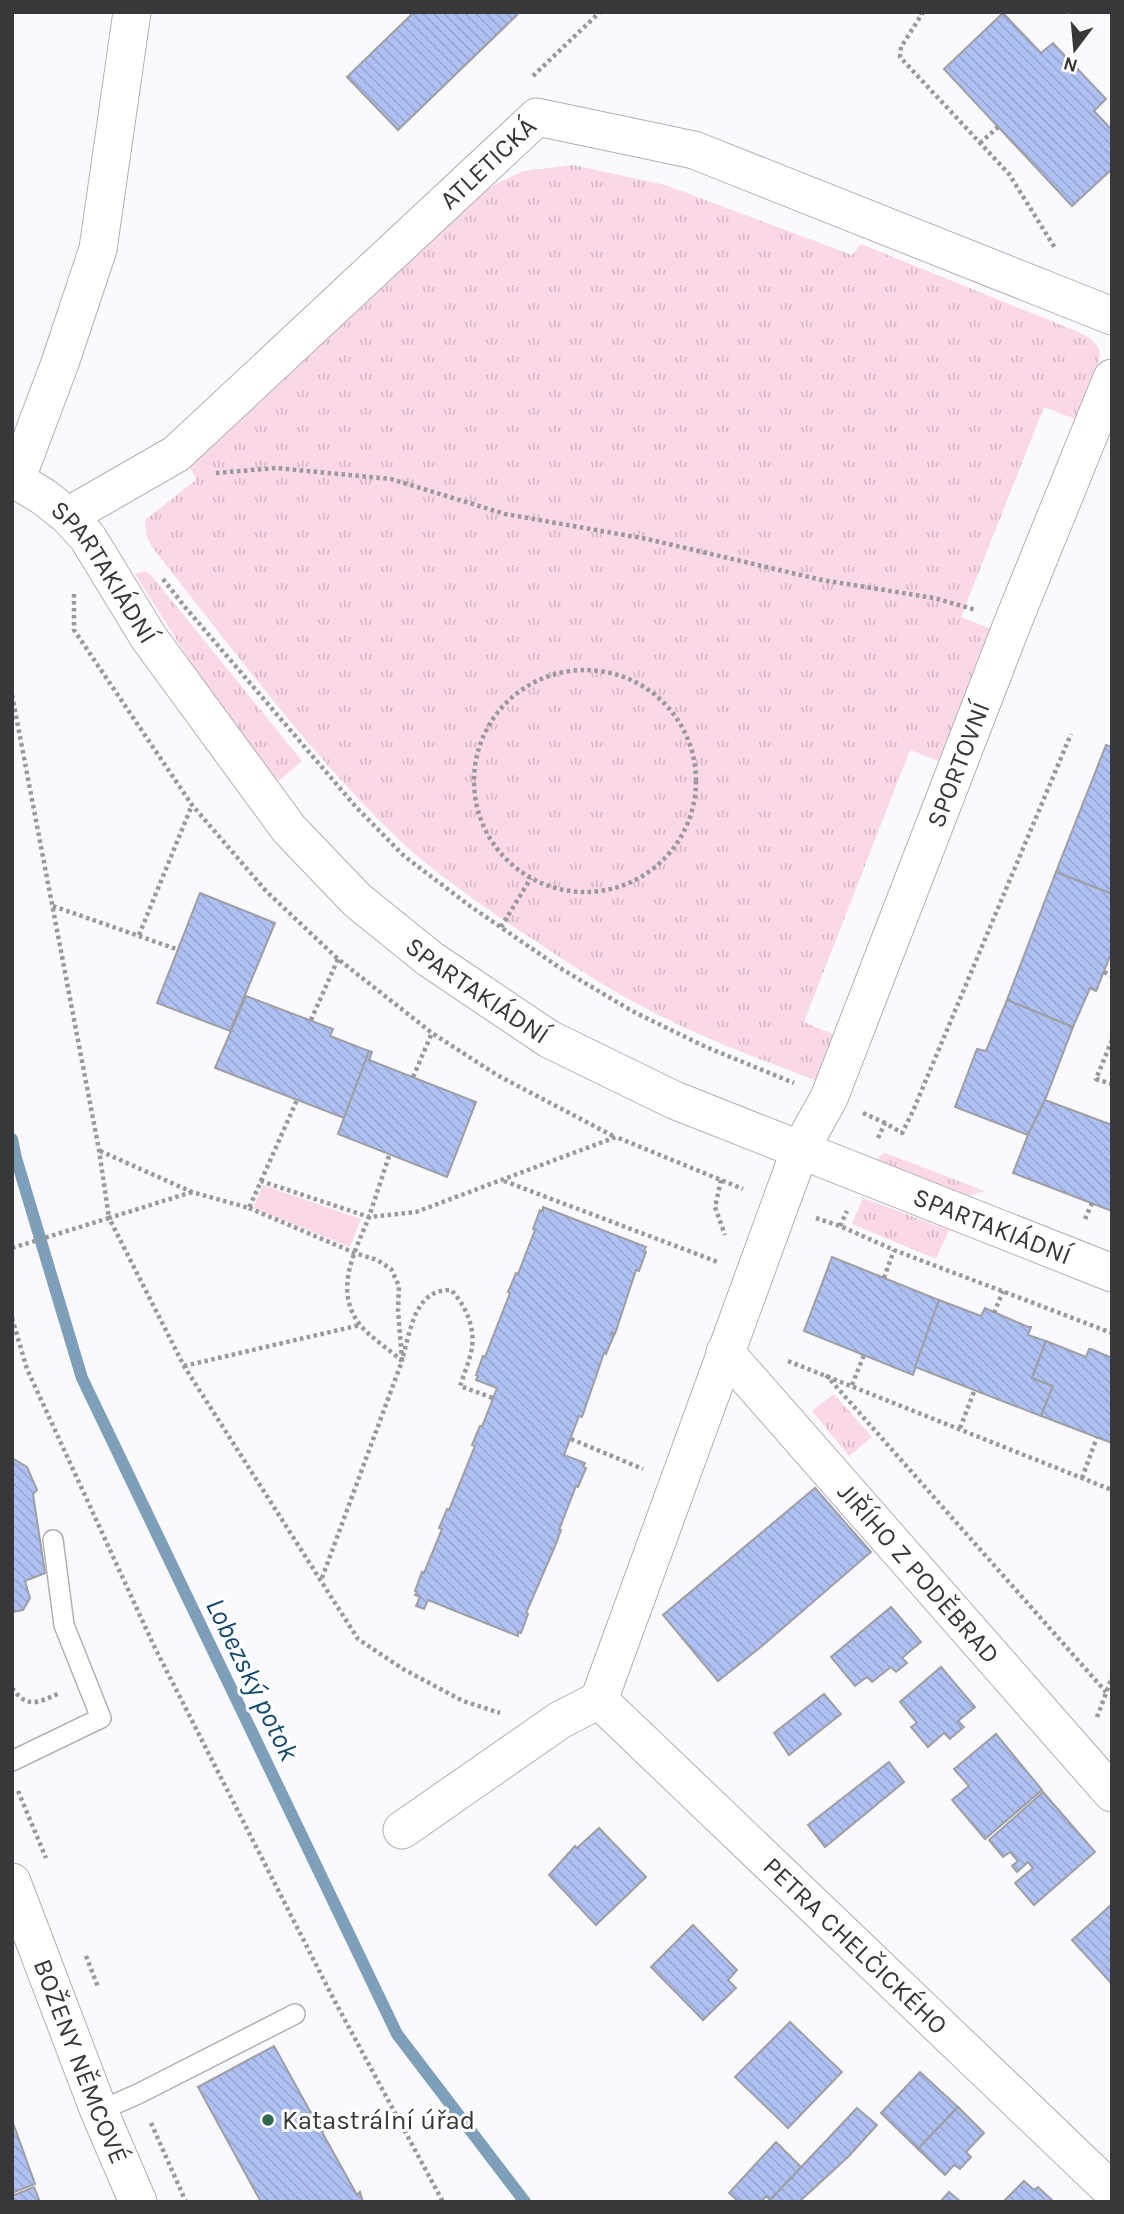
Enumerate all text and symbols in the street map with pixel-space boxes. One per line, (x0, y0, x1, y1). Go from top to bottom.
north arrow (1040, 14, 1110, 84)
text: N (1061, 52, 1080, 77)
street label: ATLETICKÁ (433, 110, 543, 216)
street label: SPARTAKIÁDNÍ (45, 494, 165, 650)
street label: SPORTOVNÍ (920, 696, 997, 832)
street label: SPARTAKIÁDNÍ (399, 930, 556, 1051)
street label: SPARTAKIÁDNÍ (909, 1181, 1077, 1272)
street label: JIŘÍHO Z PODĚBRAD (831, 1477, 1006, 1670)
water label: Lobezský potok (199, 1593, 306, 1767)
street label: PETRA CHELČICKÉHO (757, 1851, 954, 2041)
street label: BOŽENY NĚMCOVÉ (27, 1955, 136, 2169)
place label: Katastrální úřad (282, 2105, 475, 2136)
marker: Katastrální úřad (260, 2112, 276, 2128)

